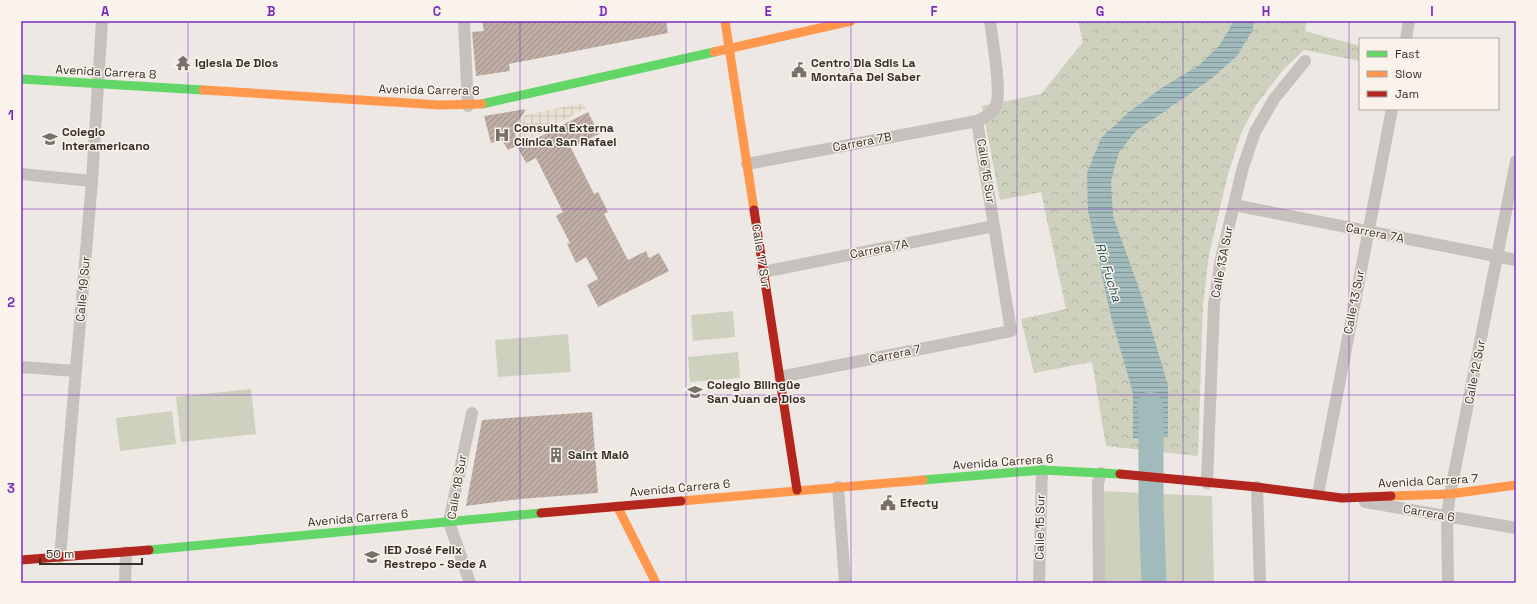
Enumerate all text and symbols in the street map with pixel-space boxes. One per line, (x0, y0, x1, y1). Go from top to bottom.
text: A (101, 3, 110, 20)
text: B (267, 3, 276, 20)
text: C (433, 3, 441, 20)
text: D (599, 3, 608, 20)
text: E (764, 3, 772, 20)
text: F (931, 3, 938, 20)
text: G (1096, 3, 1104, 20)
text: H (1262, 3, 1270, 20)
text: I (1430, 3, 1434, 20)
legend (1359, 38, 1499, 110)
text: Fast (1395, 46, 1420, 62)
temple icon: Iglesia De Dios (174, 54, 192, 72)
place label: Iglesia De Dios (195, 55, 278, 71)
place label: Centro Dia Sdis La Montaña Del Saber (811, 55, 921, 85)
street label: Avenida Carrera 8 (55, 61, 157, 83)
public building icon: Centro Dia Sdis La Montaña Del Saber (790, 61, 808, 79)
text: Slow (1395, 66, 1422, 82)
street label: Avenida Carrera 8 (378, 81, 480, 99)
text: Jam (1395, 86, 1419, 102)
text: 1 (8, 107, 14, 124)
place label: Consulta Externa Clínica San Rafael (514, 120, 617, 150)
place label: Colegio Interamericano (62, 124, 150, 154)
hospital icon: Consulta Externa Clínica San Rafael (493, 126, 511, 144)
street label: Carrera 7B (831, 128, 893, 156)
school or university icon: Colegio Interamericano (41, 130, 59, 148)
street label: Calle 15 Sur (973, 138, 999, 205)
street label: Carrera 7A (1344, 220, 1406, 247)
street label: Calle 17 Sur (748, 223, 774, 290)
street label: Calle 13A Sur (1207, 224, 1237, 299)
street label: Carrera 7A (848, 235, 910, 262)
water label: Río Fucha (1091, 241, 1126, 304)
street label: Calle 19 Sur (72, 255, 94, 322)
street label: Calle 13 Sur (1340, 268, 1368, 336)
text: 2 (7, 294, 15, 311)
street label: Calle 12 Sur (1461, 338, 1489, 406)
street label: Carrera 7 (868, 341, 922, 367)
place label: Colegio Bilingüe San Juan de Dios (707, 377, 806, 407)
school or university icon: Colegio Bilingüe San Juan de Dios (686, 383, 704, 401)
building icon: Saint Malô (547, 446, 565, 464)
place label: Saint Malô (568, 447, 629, 463)
street label: Avenida Carrera 6 (952, 451, 1054, 473)
street label: Calle 18 Sur (443, 453, 471, 521)
street label: Avenida Carrera 7 (1378, 470, 1479, 492)
street label: Avenida Carrera 6 (629, 476, 731, 500)
text: 3 (7, 480, 15, 497)
public building icon: Efecty (879, 494, 897, 512)
street label: Calle 15 Sur (1031, 494, 1049, 560)
place label: Efecty (900, 495, 938, 511)
street label: Carrera 6 (1402, 501, 1456, 525)
street label: Avenida Carrera 6 (307, 506, 409, 530)
scale bar (40, 540, 142, 566)
place label: IED José Felix Restrepo - Sede A (384, 542, 487, 572)
text: 50 m (46, 546, 74, 562)
school or university icon: IED José Felix Restrepo - Sede A (363, 548, 381, 566)

